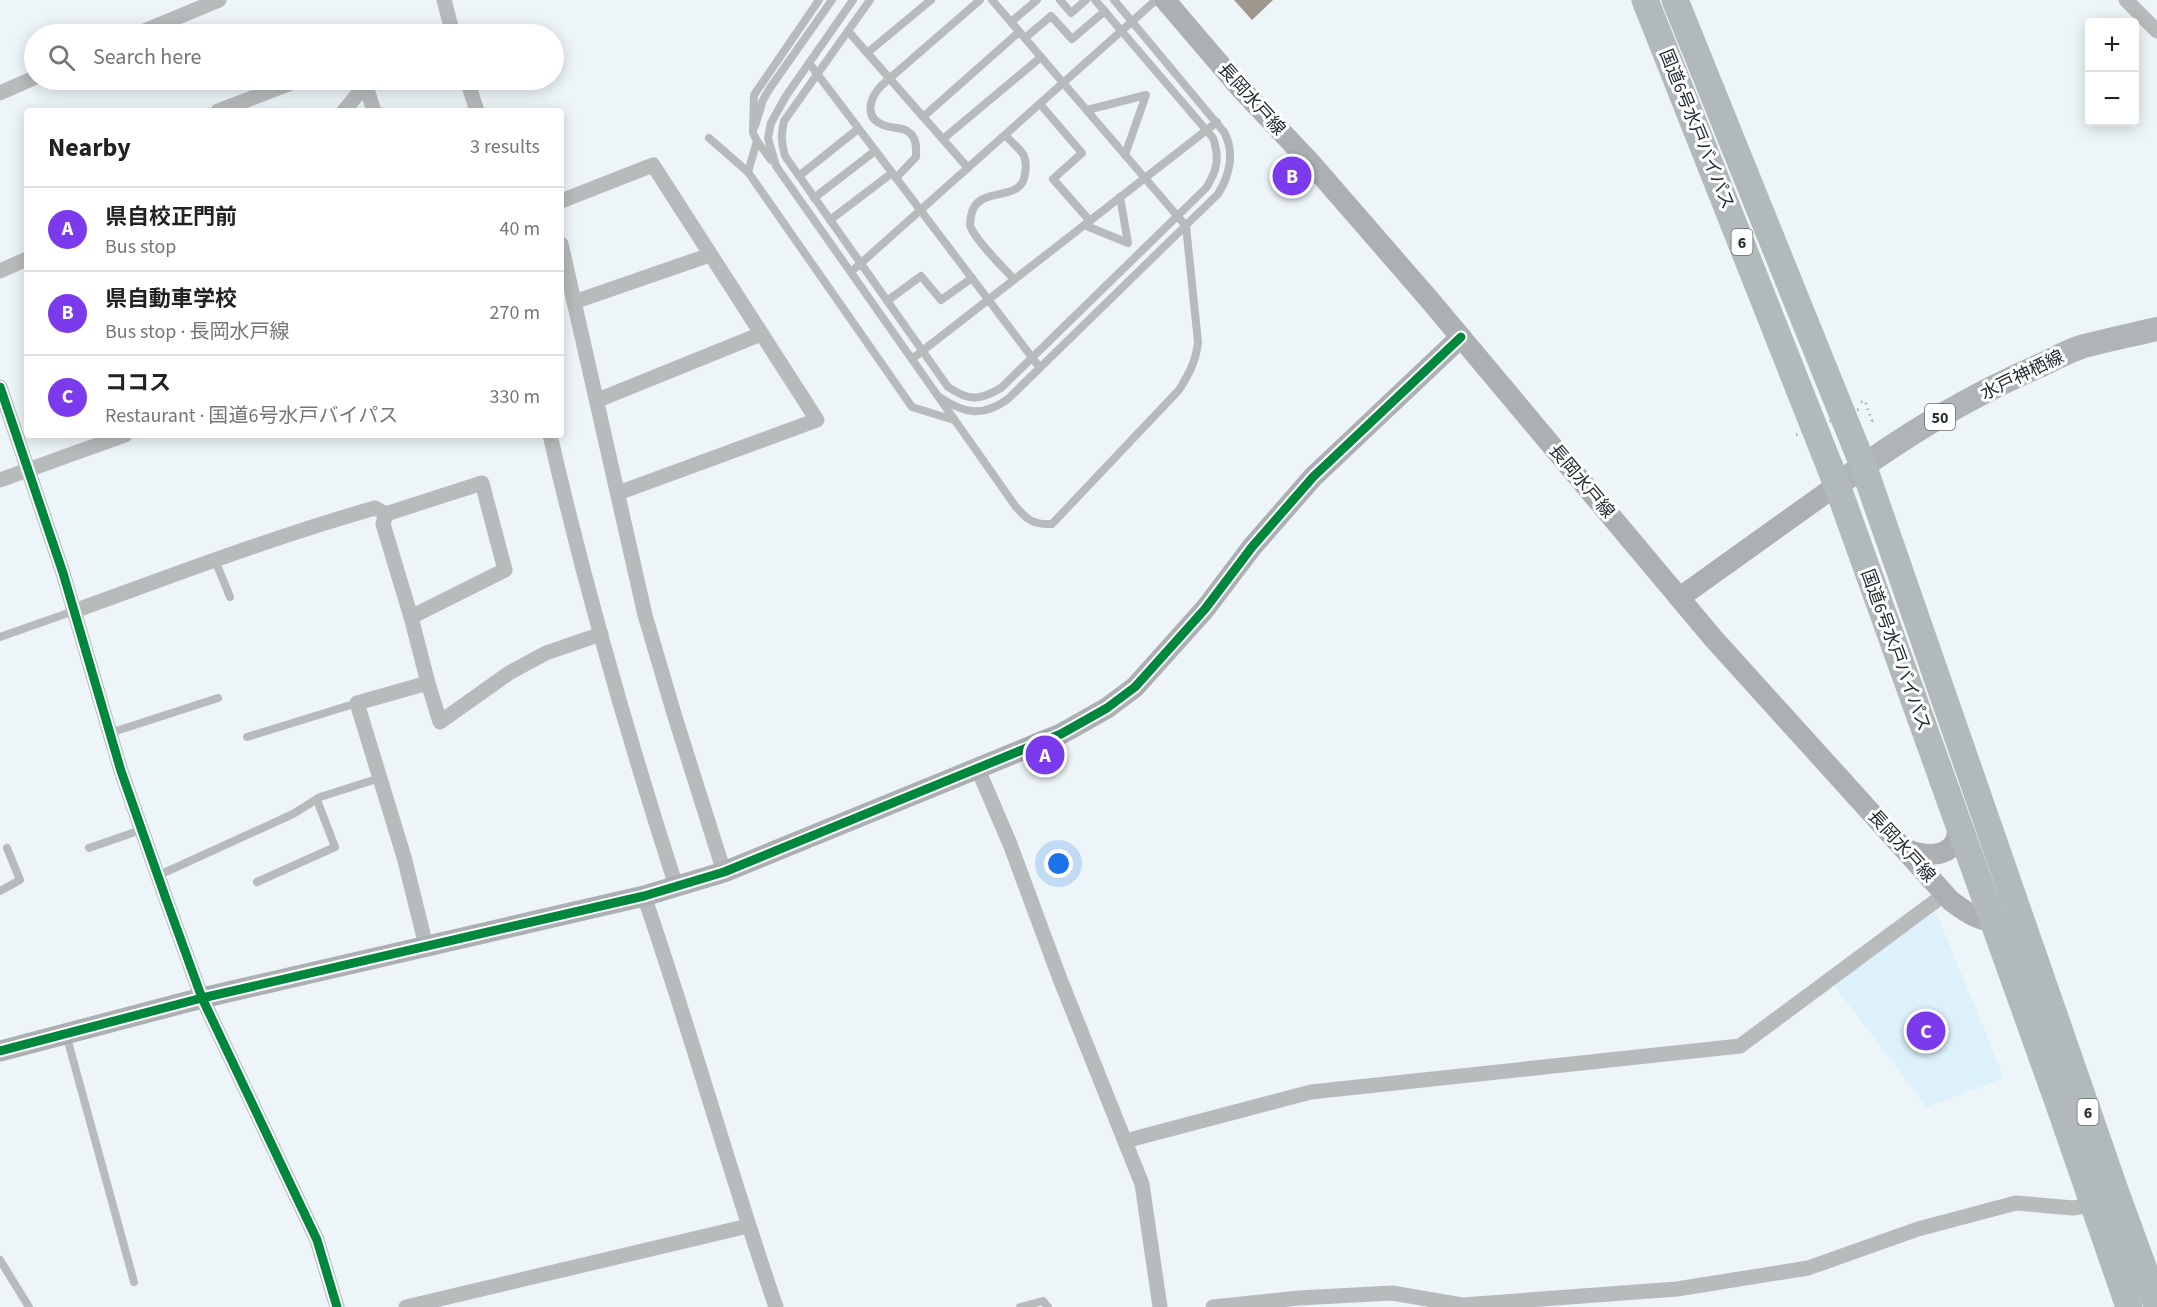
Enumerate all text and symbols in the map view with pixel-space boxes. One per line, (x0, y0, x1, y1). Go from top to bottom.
map controls (2085, 18, 2139, 126)
button: + (2085, 18, 2139, 72)
search box (24, 24, 564, 90)
icon: search (45, 41, 78, 74)
text: Search here (93, 41, 201, 73)
street label: 国道6号水戸バイパス (1653, 45, 1740, 213)
street label: 長岡水戸線 (1212, 58, 1291, 141)
button: − (2085, 72, 2139, 126)
text: Nearby (48, 129, 131, 166)
text: 3 results (470, 133, 540, 161)
pin: B (1272, 154, 1312, 198)
text: 県自校正門前 (105, 201, 237, 233)
text: A (62, 215, 73, 243)
text: 40 m (500, 215, 540, 243)
road number: 6 (1732, 229, 1752, 255)
text: Bus stop (105, 233, 176, 261)
text: 県自動車学校 (105, 283, 237, 315)
text: B (61, 299, 74, 327)
text: 270 m (490, 299, 540, 327)
text: Bus stop · 長岡水戸線 (105, 318, 289, 346)
street label: 水戸神栖線 (1976, 344, 2068, 406)
text: ココス (105, 367, 171, 399)
text: C (62, 383, 73, 411)
text: 330 m (490, 383, 540, 411)
text: Restaurant · 国道6号水戸バイパス (105, 402, 398, 430)
road number: 50 (1925, 404, 1955, 430)
street label: 長岡水戸線 (1543, 439, 1620, 524)
street label: 国道6号水戸バイパス (1855, 566, 1936, 735)
pin: A (1026, 732, 1064, 777)
street label: 長岡水戸線 (1862, 805, 1941, 888)
your location (1044, 849, 1073, 878)
pin: C (1906, 1008, 1946, 1054)
road number: 6 (2078, 1099, 2098, 1125)

